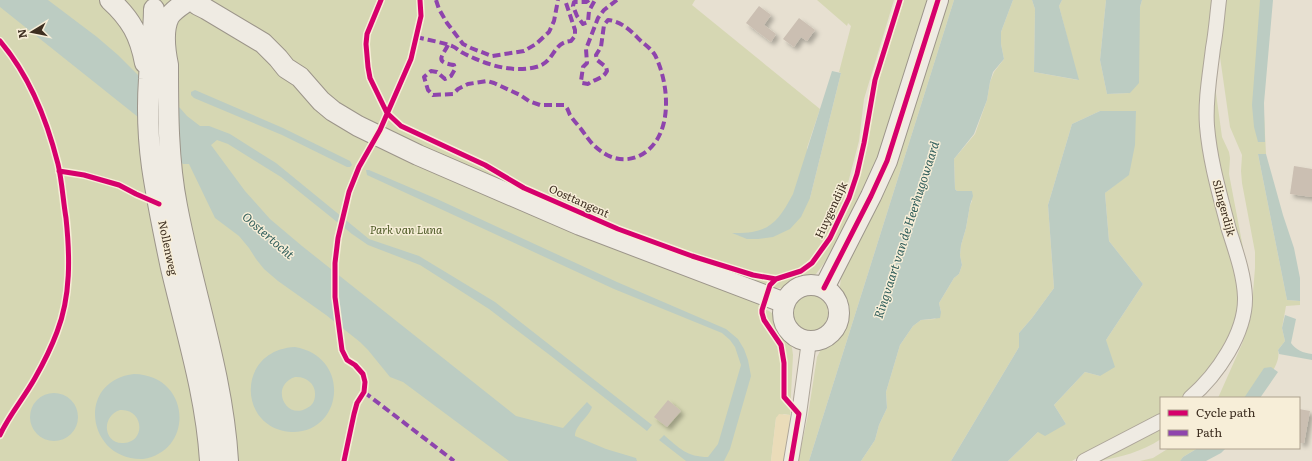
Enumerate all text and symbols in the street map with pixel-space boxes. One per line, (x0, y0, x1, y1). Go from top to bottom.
north arrow (12, 12, 52, 52)
text: N (12, 28, 30, 40)
water label: Ringvaart van de Heerhugowaard (869, 138, 943, 321)
street label: Huygendijk (810, 178, 850, 241)
street label: Slingerdijk (1210, 178, 1240, 238)
street label: Oosttangent (547, 180, 613, 221)
water label: Oostertocht (239, 208, 299, 263)
street label: Nollenweg (155, 219, 183, 278)
park label: Park van Luna (370, 221, 443, 237)
legend (1160, 397, 1300, 449)
text: Cycle path (1196, 403, 1256, 421)
text: Path (1196, 423, 1222, 441)

